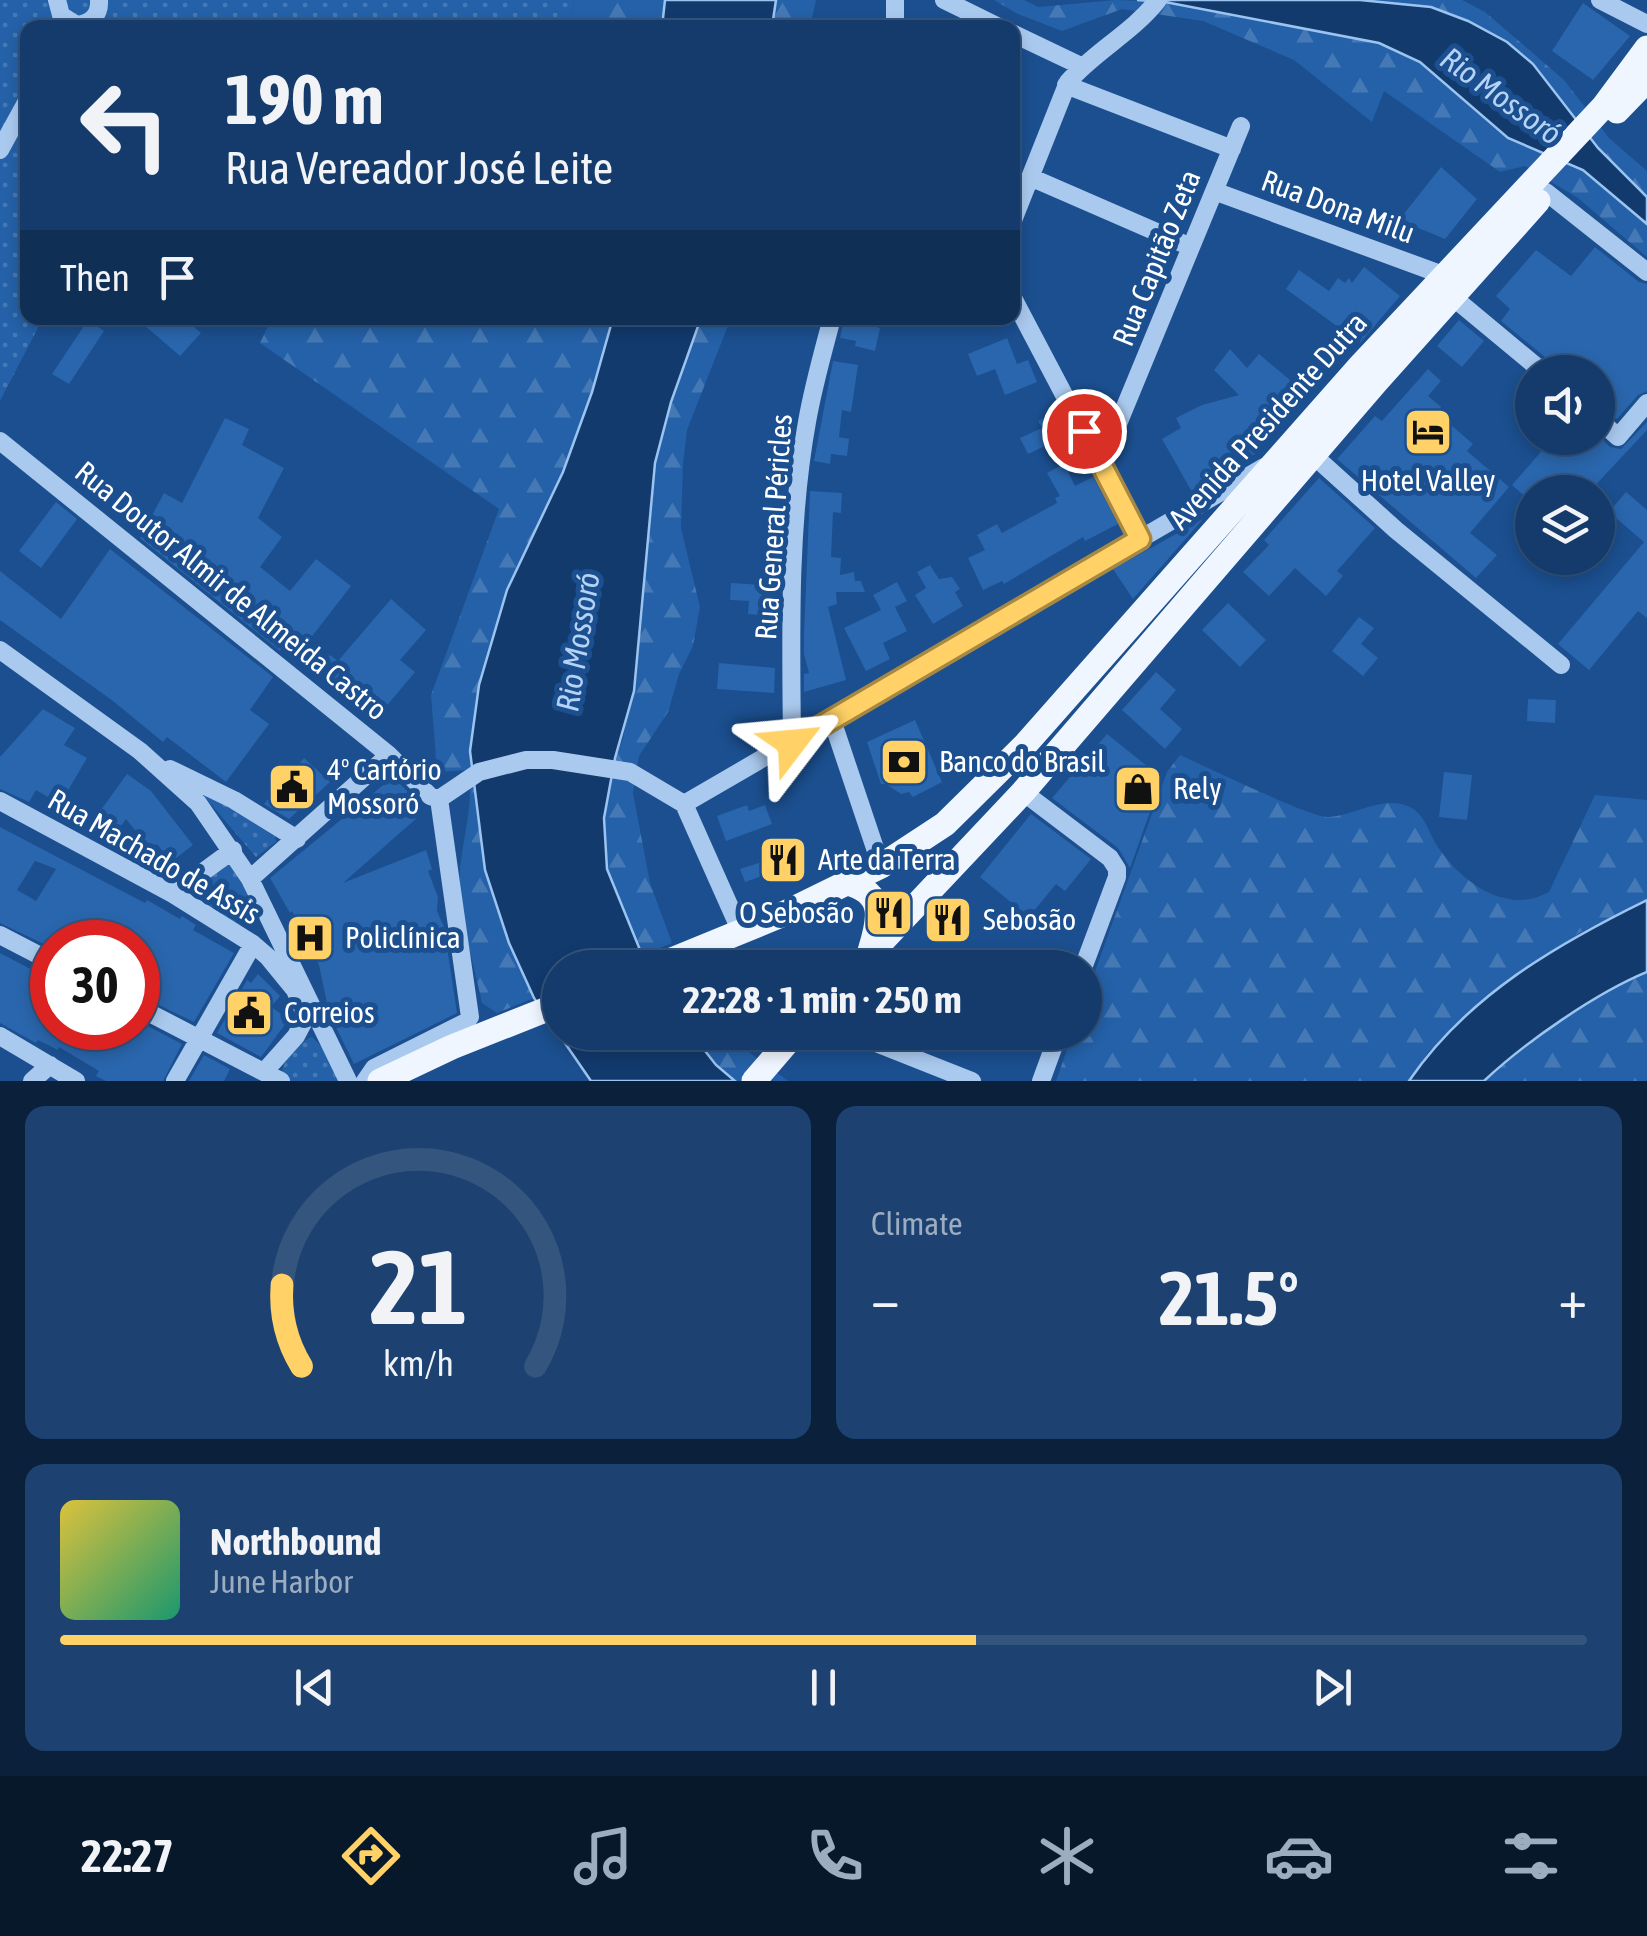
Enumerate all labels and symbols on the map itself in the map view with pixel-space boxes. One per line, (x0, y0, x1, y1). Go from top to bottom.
water label: Rio Mossoró (1434, 39, 1569, 152)
street label: Rua Dona Milu (1257, 163, 1420, 249)
street label: Rua Capitão Zeta (1105, 165, 1207, 351)
street label: Avenida Presidente Dutra (1161, 305, 1373, 536)
pin (1042, 389, 1127, 474)
hotel icon: Hotel Valley (1402, 406, 1454, 458)
street label: Rua General Péricles (748, 413, 798, 641)
street label: Rua Doutor Almir de Almeida Castro (69, 454, 394, 726)
place label: Hotel Valley (1361, 463, 1495, 497)
water label: Rio Mossoró (548, 570, 607, 714)
position arrow (740, 691, 844, 795)
bank icon: Banco do Brasil (878, 736, 930, 788)
place label: Banco do Brasil (939, 744, 1105, 778)
place label: 4º Cartório Mossoró (327, 752, 442, 820)
public building icon: 4º Cartório Mossoró (266, 761, 318, 813)
shop icon: Rely (1112, 763, 1164, 815)
place label: Rely (1173, 771, 1222, 805)
street label: Rua Machado de Assis (43, 782, 266, 931)
restaurant icon: Arte da Terra (757, 834, 809, 886)
place label: Arte da Terra (818, 842, 956, 876)
restaurant icon: O Sebosão (863, 887, 915, 939)
restaurant icon: Sebosão (922, 894, 974, 946)
place label: O Sebosão (739, 895, 854, 929)
place label: Sebosão (983, 902, 1076, 936)
hospital icon: Policlínica (284, 912, 336, 964)
speed limit sign: 30 (30, 920, 160, 1050)
place label: Policlínica (345, 920, 461, 954)
public building icon: Correios (223, 987, 275, 1039)
place label: Correios (284, 995, 375, 1029)

